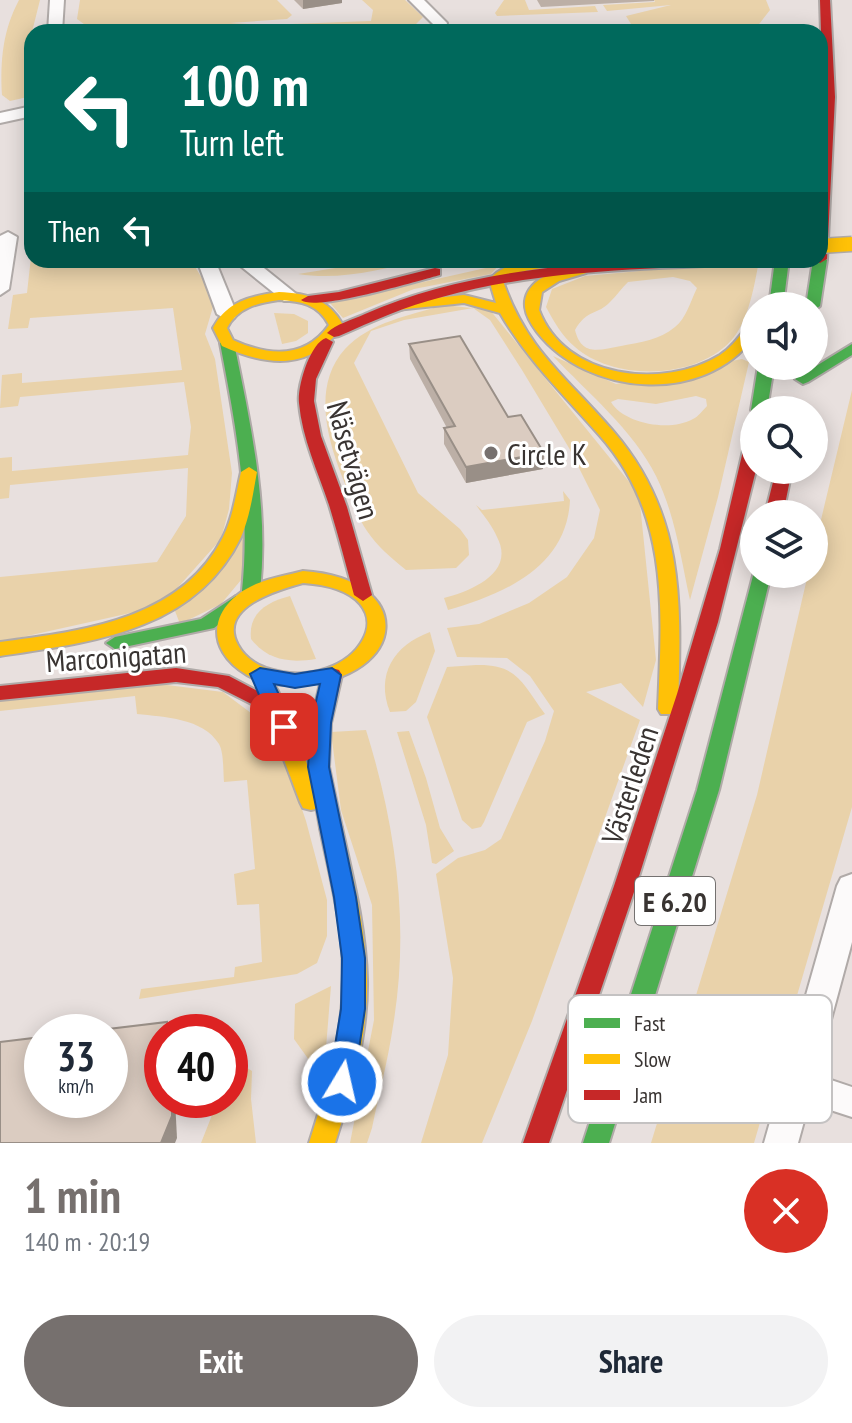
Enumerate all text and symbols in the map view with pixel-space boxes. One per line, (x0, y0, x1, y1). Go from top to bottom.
text: 100 m (180, 49, 309, 121)
icon: left (48, 56, 152, 160)
text: Turn left (180, 119, 284, 166)
icon: left (116, 208, 160, 252)
text: Then (48, 211, 100, 250)
map controls (740, 292, 828, 588)
button: sound (740, 292, 828, 380)
button: search (740, 396, 828, 484)
street label: Näsetvägen (319, 397, 389, 523)
place label: Circle K (507, 434, 587, 473)
marker: Circle K (482, 444, 500, 462)
button: layers (740, 500, 828, 588)
street label: Marconigatan (45, 632, 187, 680)
pin (250, 693, 318, 761)
icon: arrive (262, 705, 306, 749)
street label: Västerleden (591, 721, 666, 850)
road number: E 6.20 (635, 877, 715, 925)
legend (568, 995, 832, 1123)
text: Fast (634, 1009, 665, 1037)
speed limit sign: 40 (144, 1014, 248, 1118)
text: 33 (57, 1030, 95, 1082)
position arrow (300, 1040, 384, 1124)
text: Slow (634, 1045, 671, 1073)
text: km/h (58, 1073, 94, 1099)
text: Jam (633, 1081, 662, 1109)
text: 1 min (24, 1164, 121, 1226)
button: close (744, 1169, 828, 1253)
text: 140 m · 20:19 (24, 1225, 150, 1258)
button: Exit (24, 1315, 418, 1407)
button: Share (434, 1315, 828, 1407)

